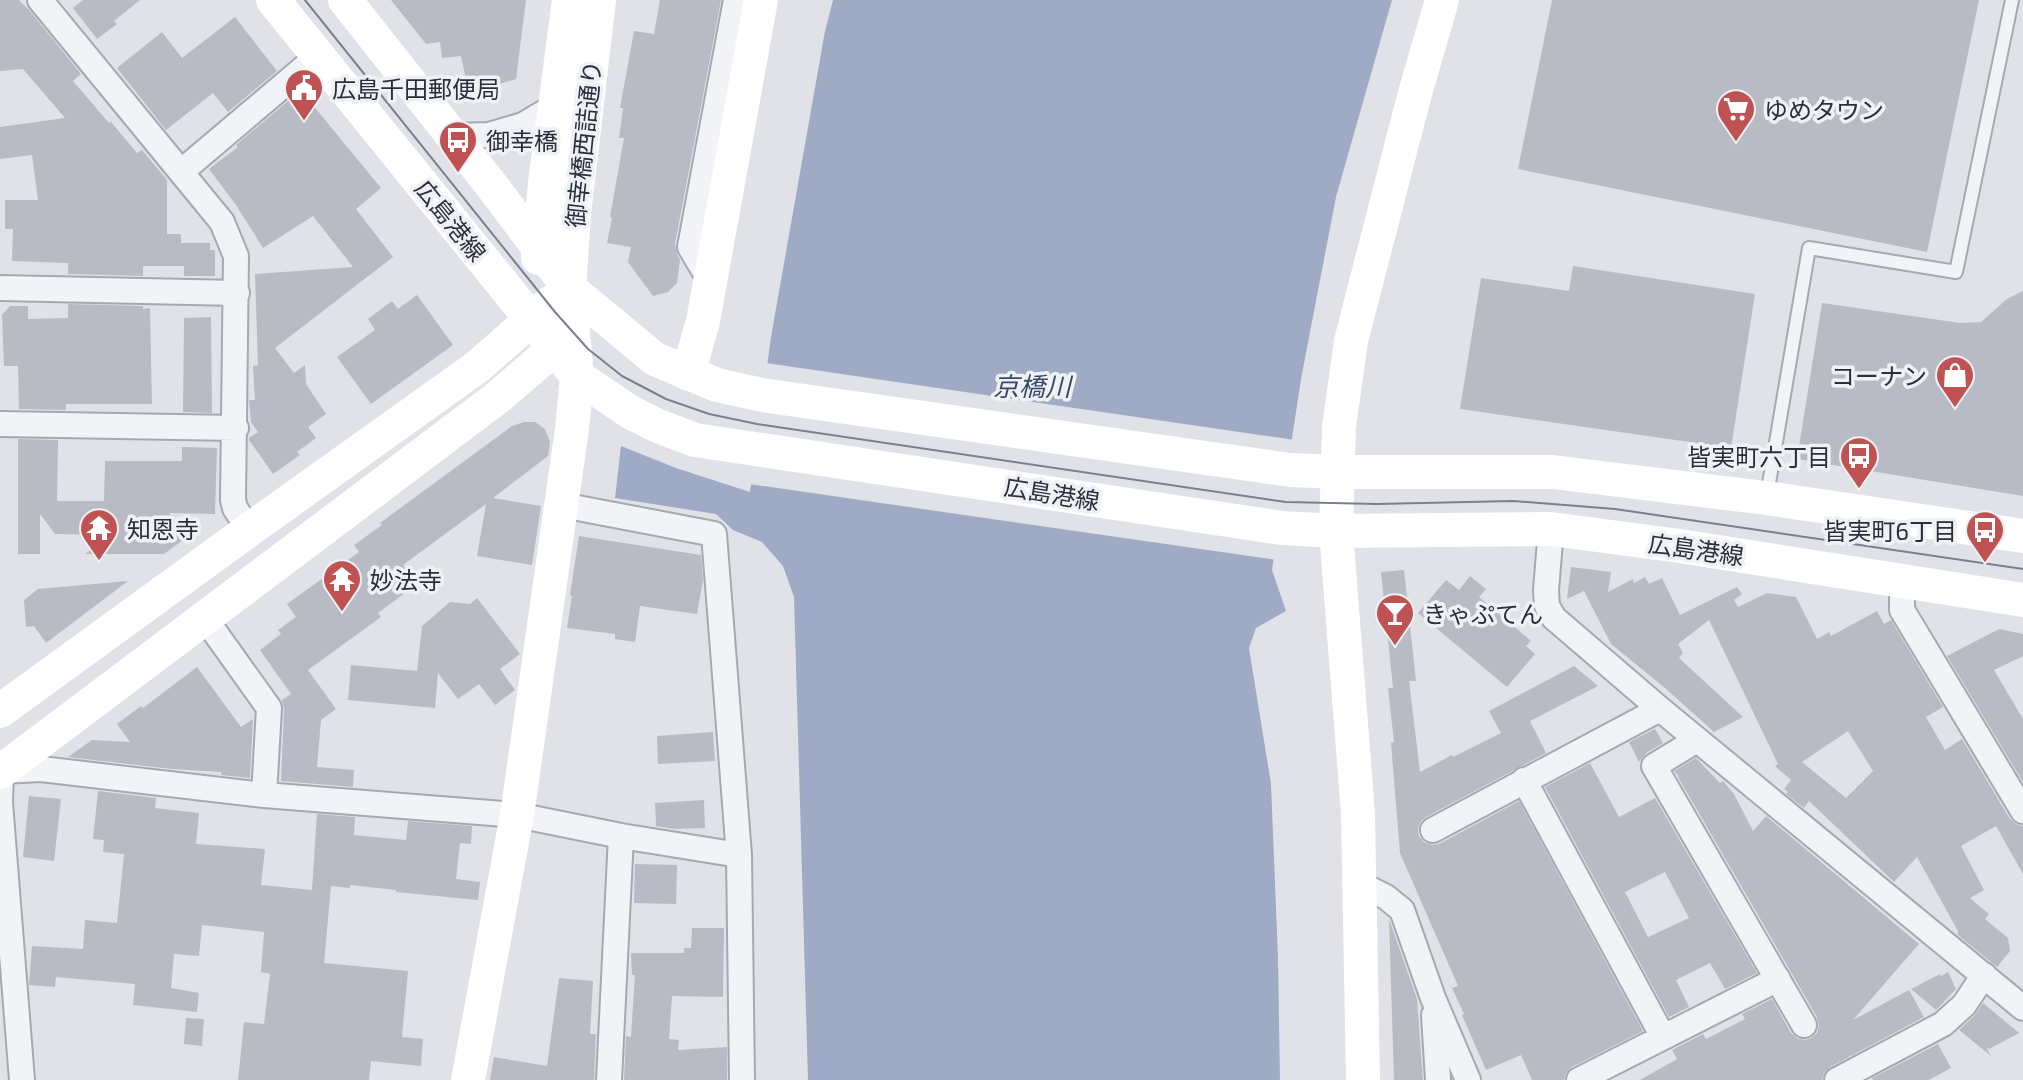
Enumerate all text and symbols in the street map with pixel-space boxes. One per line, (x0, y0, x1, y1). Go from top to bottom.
street label: 御幸橋西詰通り (560, 59, 606, 229)
public building icon: 広島千田郵便局 (283, 67, 325, 122)
place label: 広島千田郵便局 (332, 74, 500, 103)
supermarket icon: ゆめタウン (1715, 88, 1757, 143)
place label: ゆめタウン (1764, 95, 1884, 124)
bus stop icon: 御幸橋 (437, 119, 479, 174)
place label: 御幸橋 (486, 126, 558, 155)
street label: 広島港線 (410, 174, 492, 266)
shop icon: コーナン (1934, 354, 1976, 409)
place label: コーナン (1831, 361, 1927, 390)
water label: 京橋川 (993, 370, 1074, 401)
bus stop icon: 皆実町六丁目 (1838, 435, 1880, 490)
place label: 皆実町六丁目 (1687, 442, 1831, 471)
street label: 広島港線 (1002, 471, 1102, 515)
temple icon: 知恩寺 (78, 507, 120, 562)
bus stop icon: 皆実町6丁目 (1964, 509, 2006, 564)
place label: 知恩寺 (127, 514, 199, 543)
place label: 皆実町6丁目 (1823, 516, 1957, 545)
street label: 広島港線 (1646, 528, 1746, 570)
temple icon: 妙法寺 (321, 558, 363, 613)
place label: 妙法寺 (370, 565, 442, 594)
bar icon: きゃぷてん (1374, 592, 1416, 647)
place label: きゃぷてん (1423, 599, 1543, 628)

